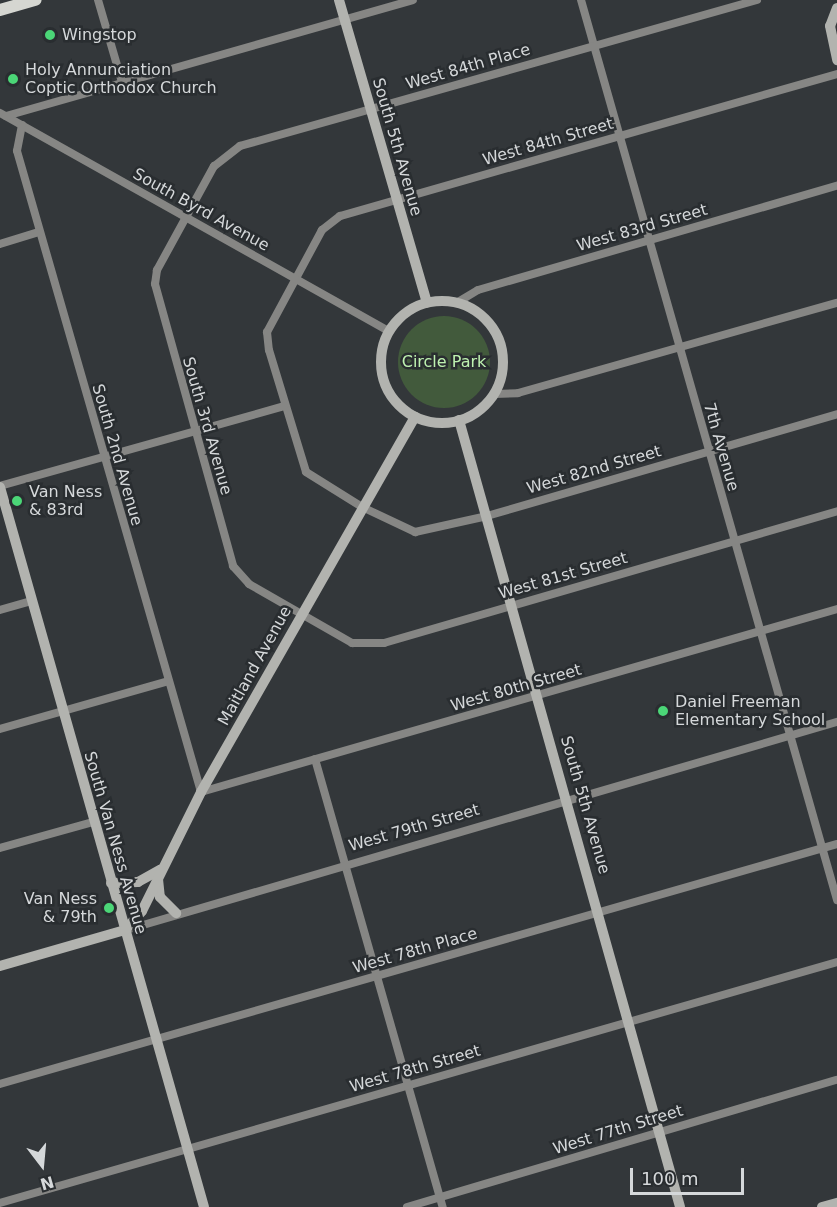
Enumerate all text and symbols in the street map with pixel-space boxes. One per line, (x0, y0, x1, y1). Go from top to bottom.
place label: Wingstop (62, 25, 137, 45)
marker: Wingstop (43, 28, 57, 42)
street label: West 84th Place (403, 40, 533, 94)
place label: Holy Annunciation Coptic Orthodox Church (25, 60, 217, 98)
marker: Holy Annunciation Coptic Orthodox Church (6, 72, 20, 86)
street label: South 5th Avenue (368, 76, 426, 218)
street label: West 84th Street (481, 114, 615, 170)
street label: South Byrd Avenue (129, 165, 273, 255)
street label: West 83rd Street (574, 200, 710, 256)
park label: Circle Park (402, 352, 486, 372)
street label: South 3rd Avenue (178, 355, 236, 497)
street label: South 2nd Avenue (88, 382, 146, 528)
street label: 7th Avenue (699, 401, 743, 493)
street label: West 82nd Street (525, 442, 663, 498)
place label: Van Ness & 83rd (29, 482, 102, 520)
marker: Van Ness & 83rd (10, 494, 24, 508)
street label: West 81st Street (496, 548, 630, 604)
street label: Maitland Avenue (214, 603, 296, 729)
street label: West 80th Street (449, 660, 583, 716)
place label: Daniel Freeman Elementary School (675, 692, 825, 730)
marker: Daniel Freeman Elementary School (656, 704, 670, 718)
street label: South 5th Avenue (556, 734, 614, 876)
street label: South Van Ness Avenue (80, 749, 150, 937)
street label: West 79th Street (347, 800, 481, 856)
place label: Van Ness & 79th (24, 889, 97, 927)
marker: Van Ness & 79th (102, 901, 116, 915)
street label: West 78th Place (350, 924, 480, 978)
street label: West 78th Street (348, 1041, 482, 1097)
street label: West 77th Street (551, 1101, 685, 1159)
north arrow (12, 1135, 72, 1195)
scale bar (633, 1156, 747, 1194)
text: 100 m (641, 1168, 699, 1189)
text: N (38, 1172, 56, 1194)

